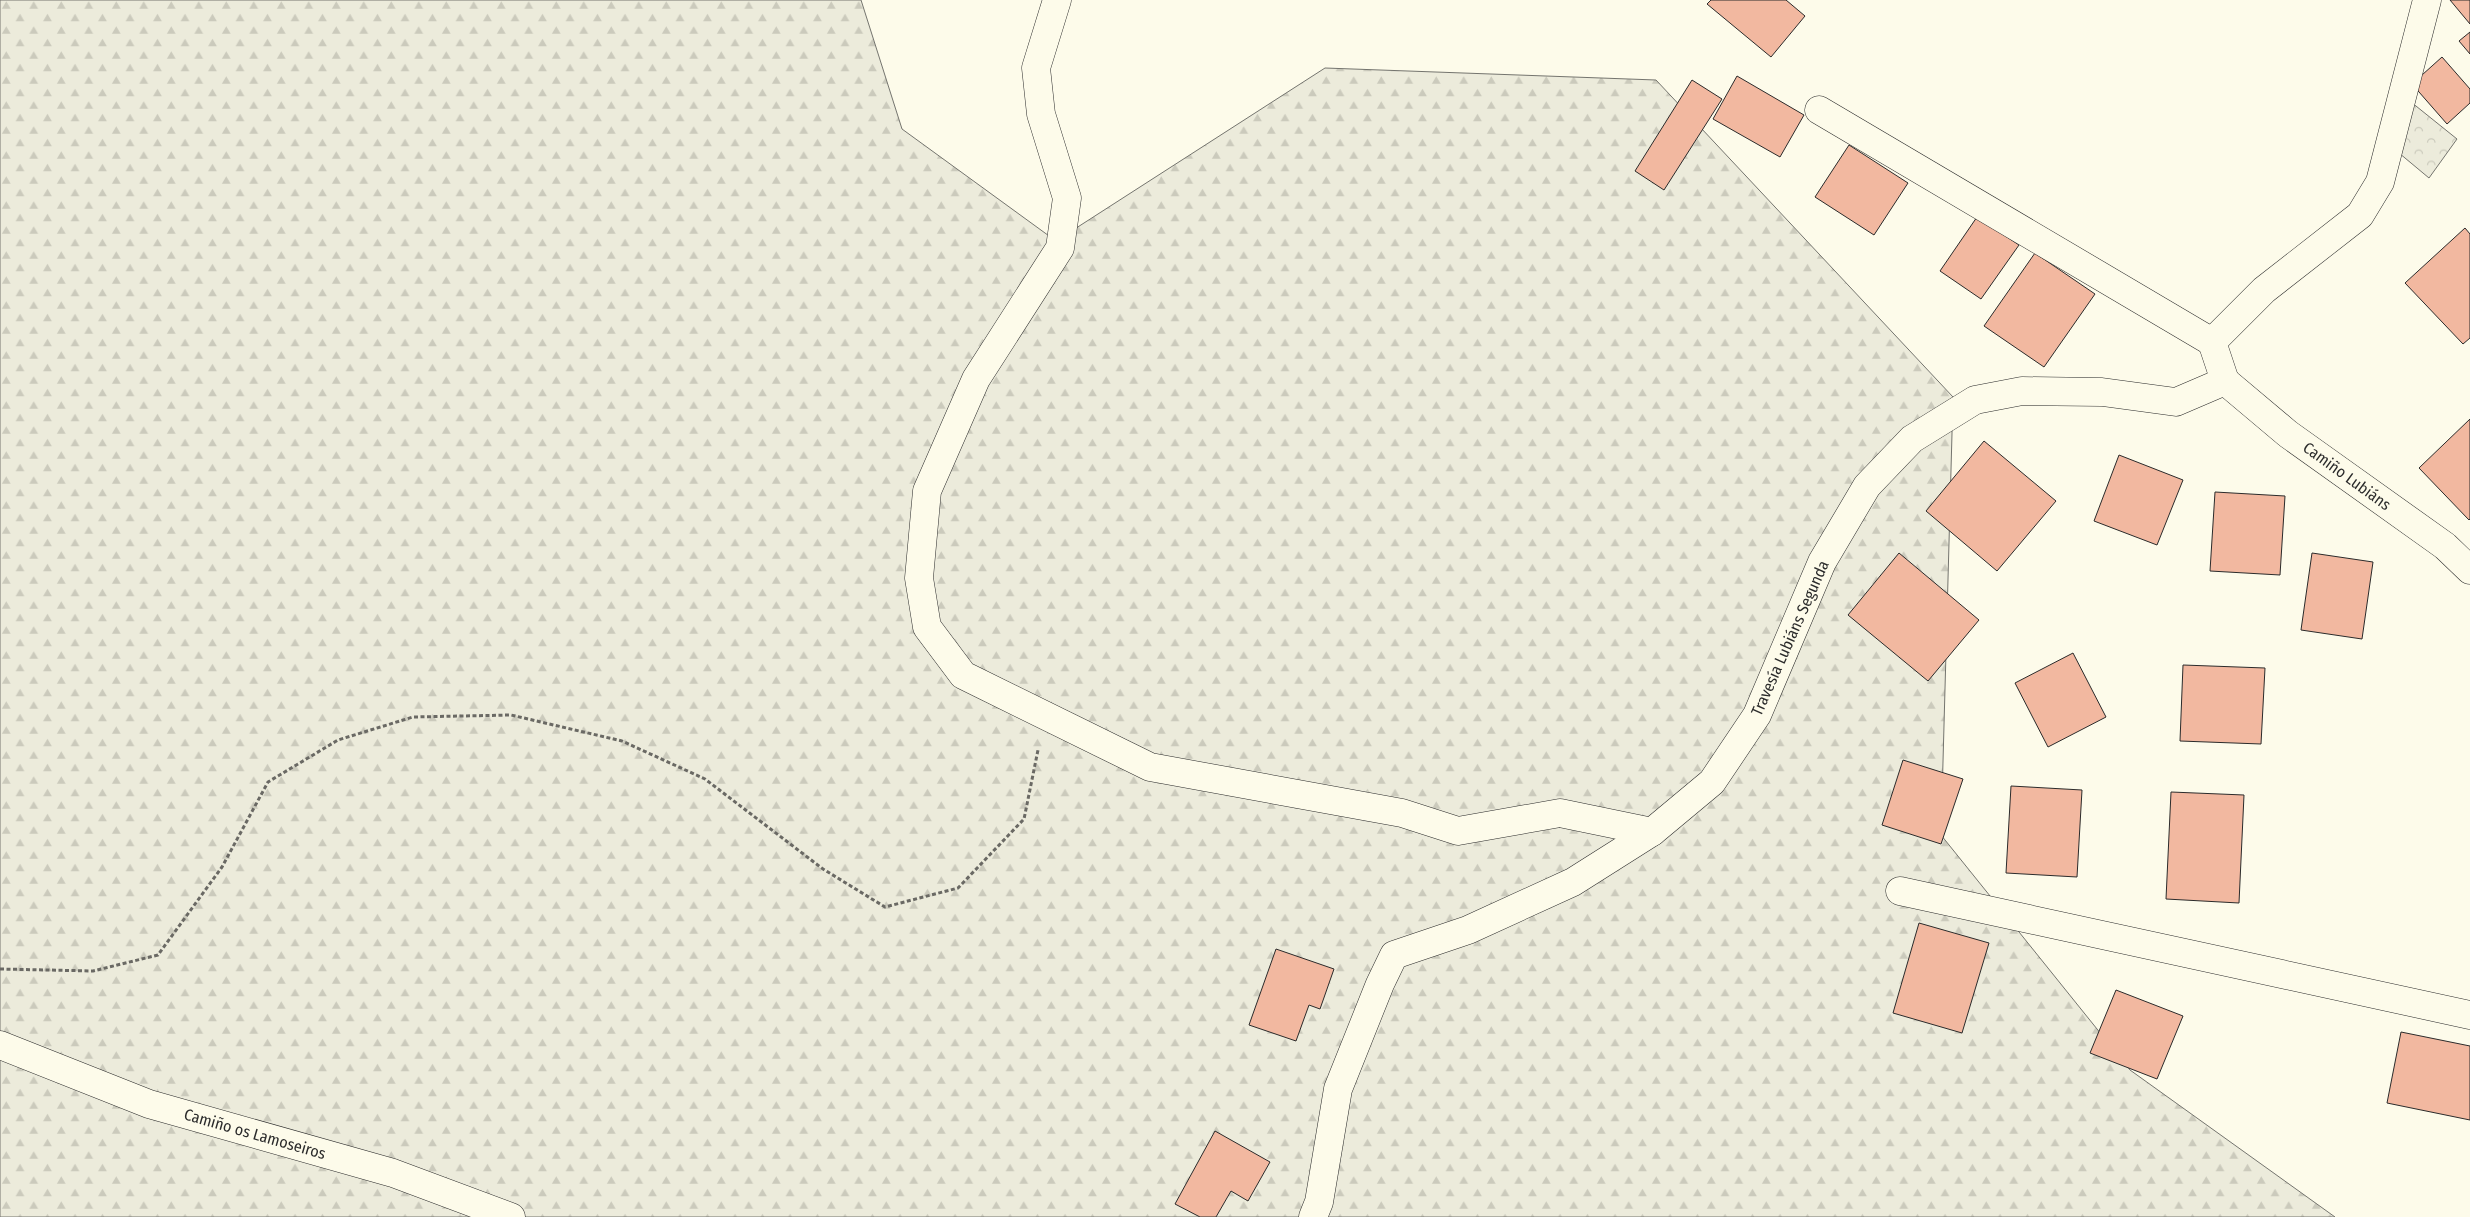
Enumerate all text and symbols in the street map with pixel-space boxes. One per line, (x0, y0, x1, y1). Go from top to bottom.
street label: Camiño Lubiáns (2299, 438, 2395, 514)
street label: Travesía Lubiáns Segunda (1747, 557, 1833, 719)
street label: Camiño os Lamoseiros (182, 1105, 328, 1163)

